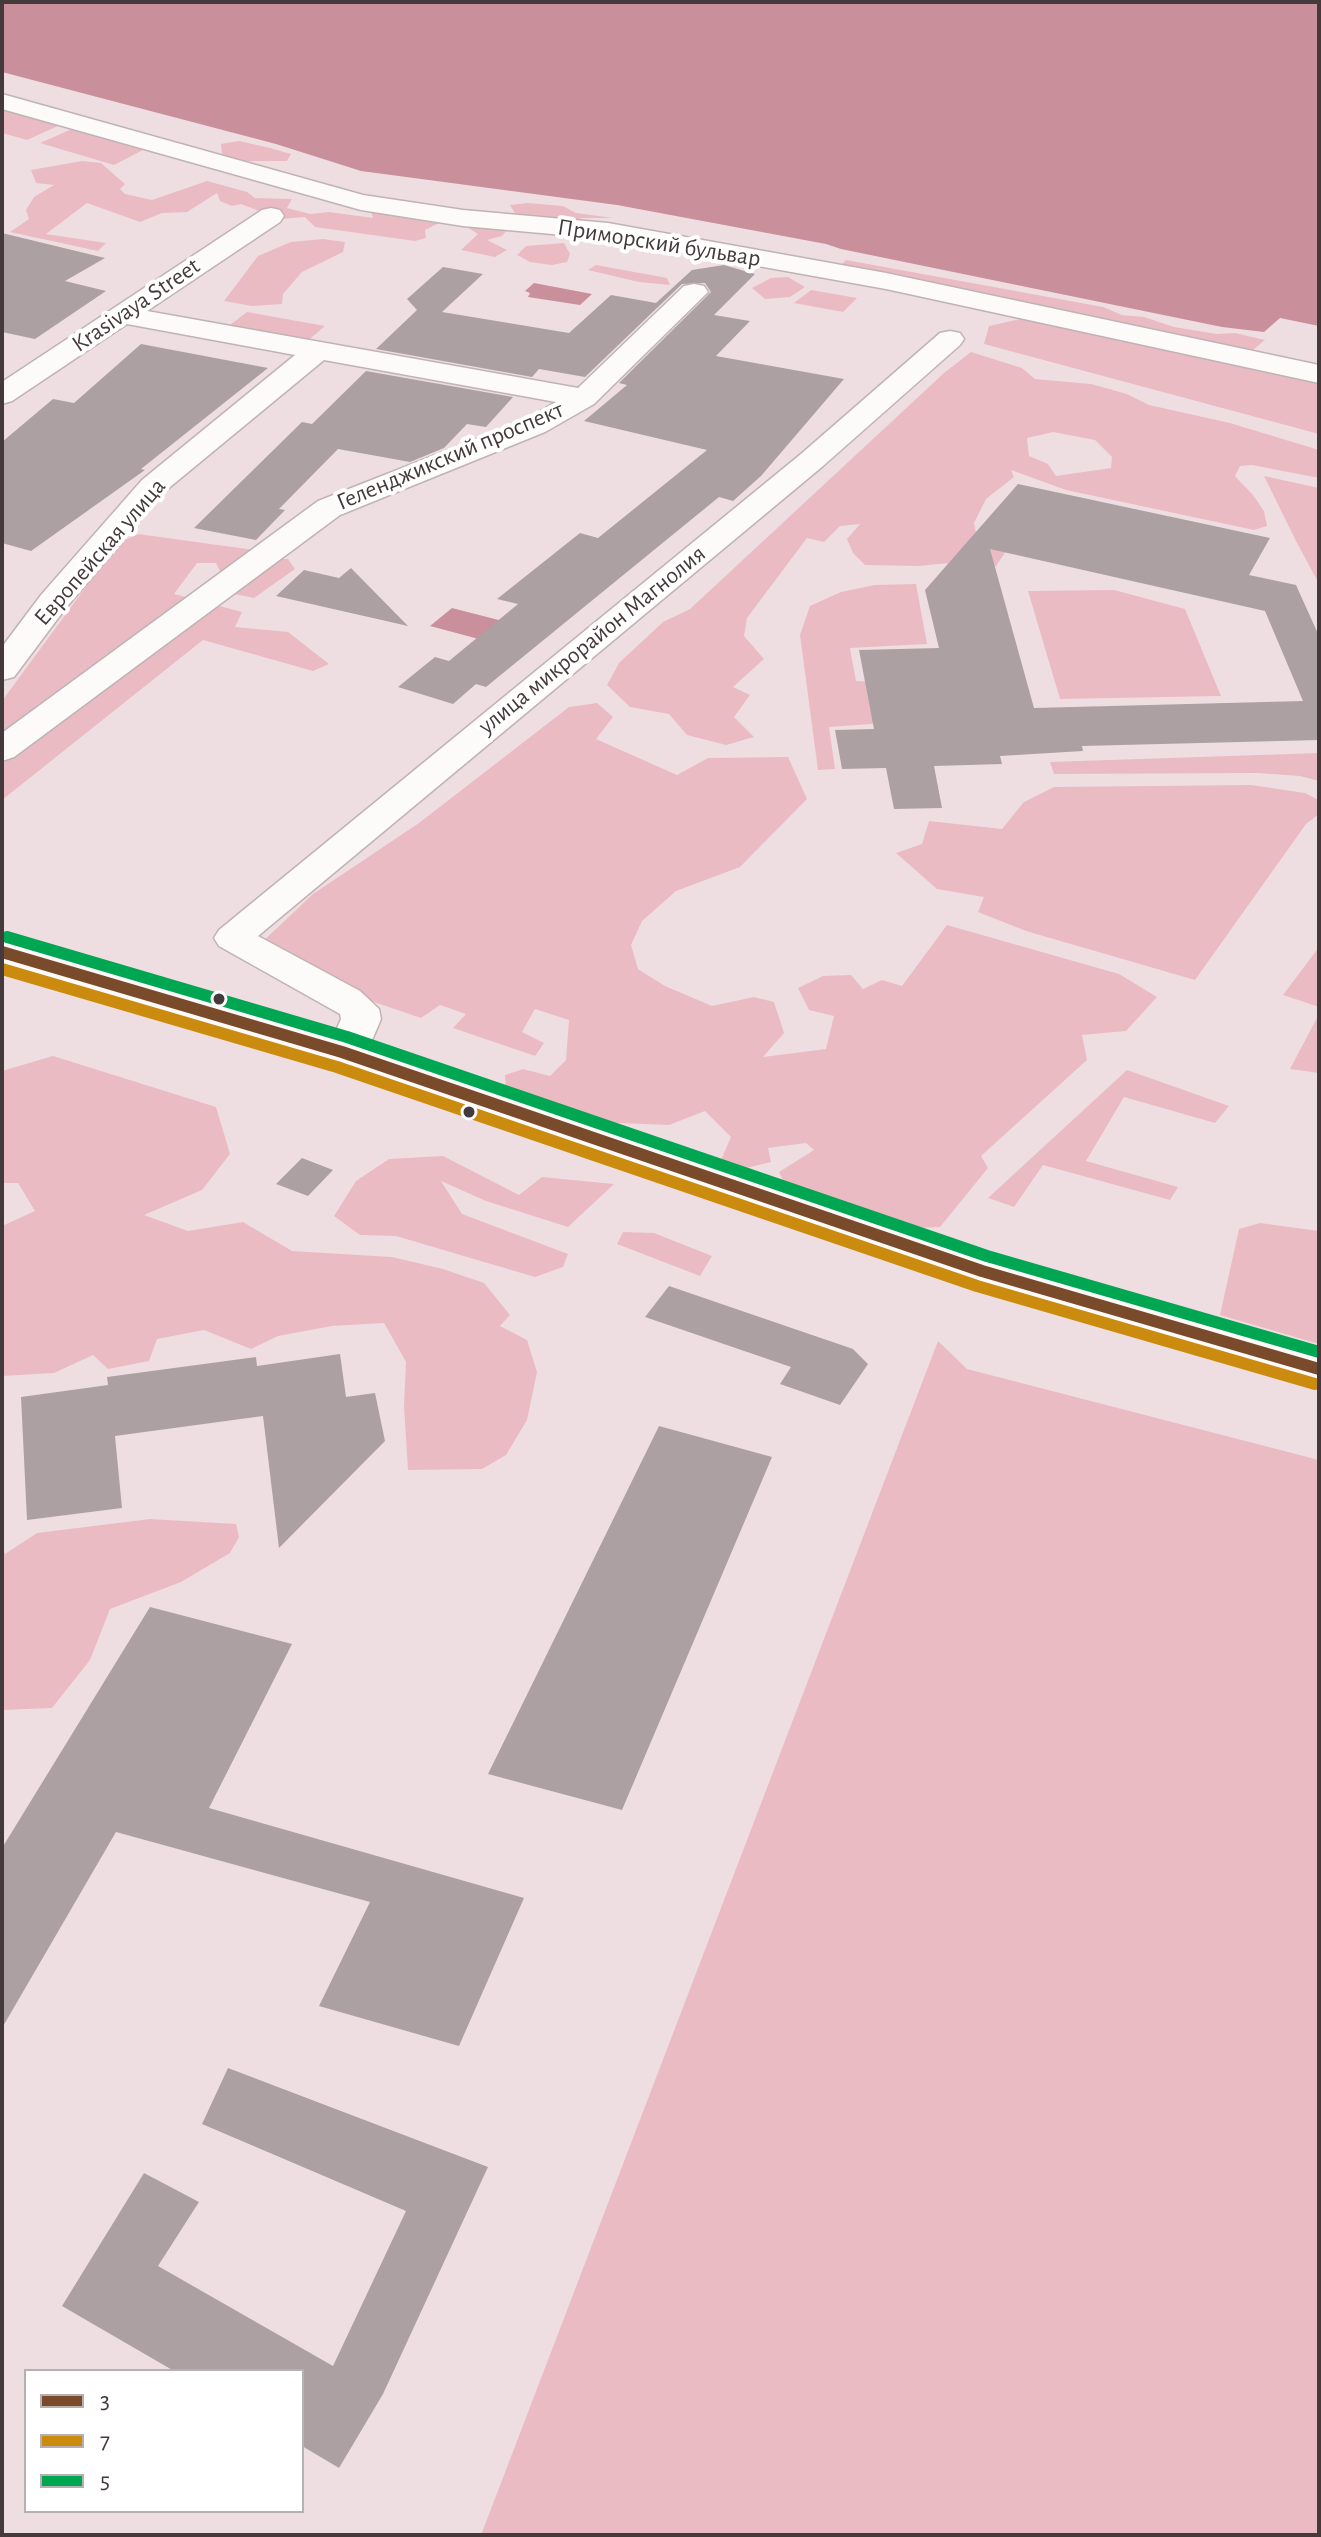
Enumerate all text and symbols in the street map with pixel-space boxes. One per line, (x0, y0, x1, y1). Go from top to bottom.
street label: Приморский бульвар (555, 213, 763, 273)
street label: Krasivaya Street (67, 252, 205, 358)
street label: Геленджикский проспект (332, 395, 568, 517)
street label: Европейская улица (28, 472, 172, 632)
street label: улица микрорайон Магнолия (473, 539, 711, 741)
unlabelled marker (211, 991, 227, 1007)
unlabelled marker (461, 1104, 477, 1120)
legend (24, 2369, 304, 2513)
text: 3 (100, 2389, 110, 2413)
text: 7 (100, 2429, 110, 2453)
text: 5 (100, 2469, 110, 2493)

